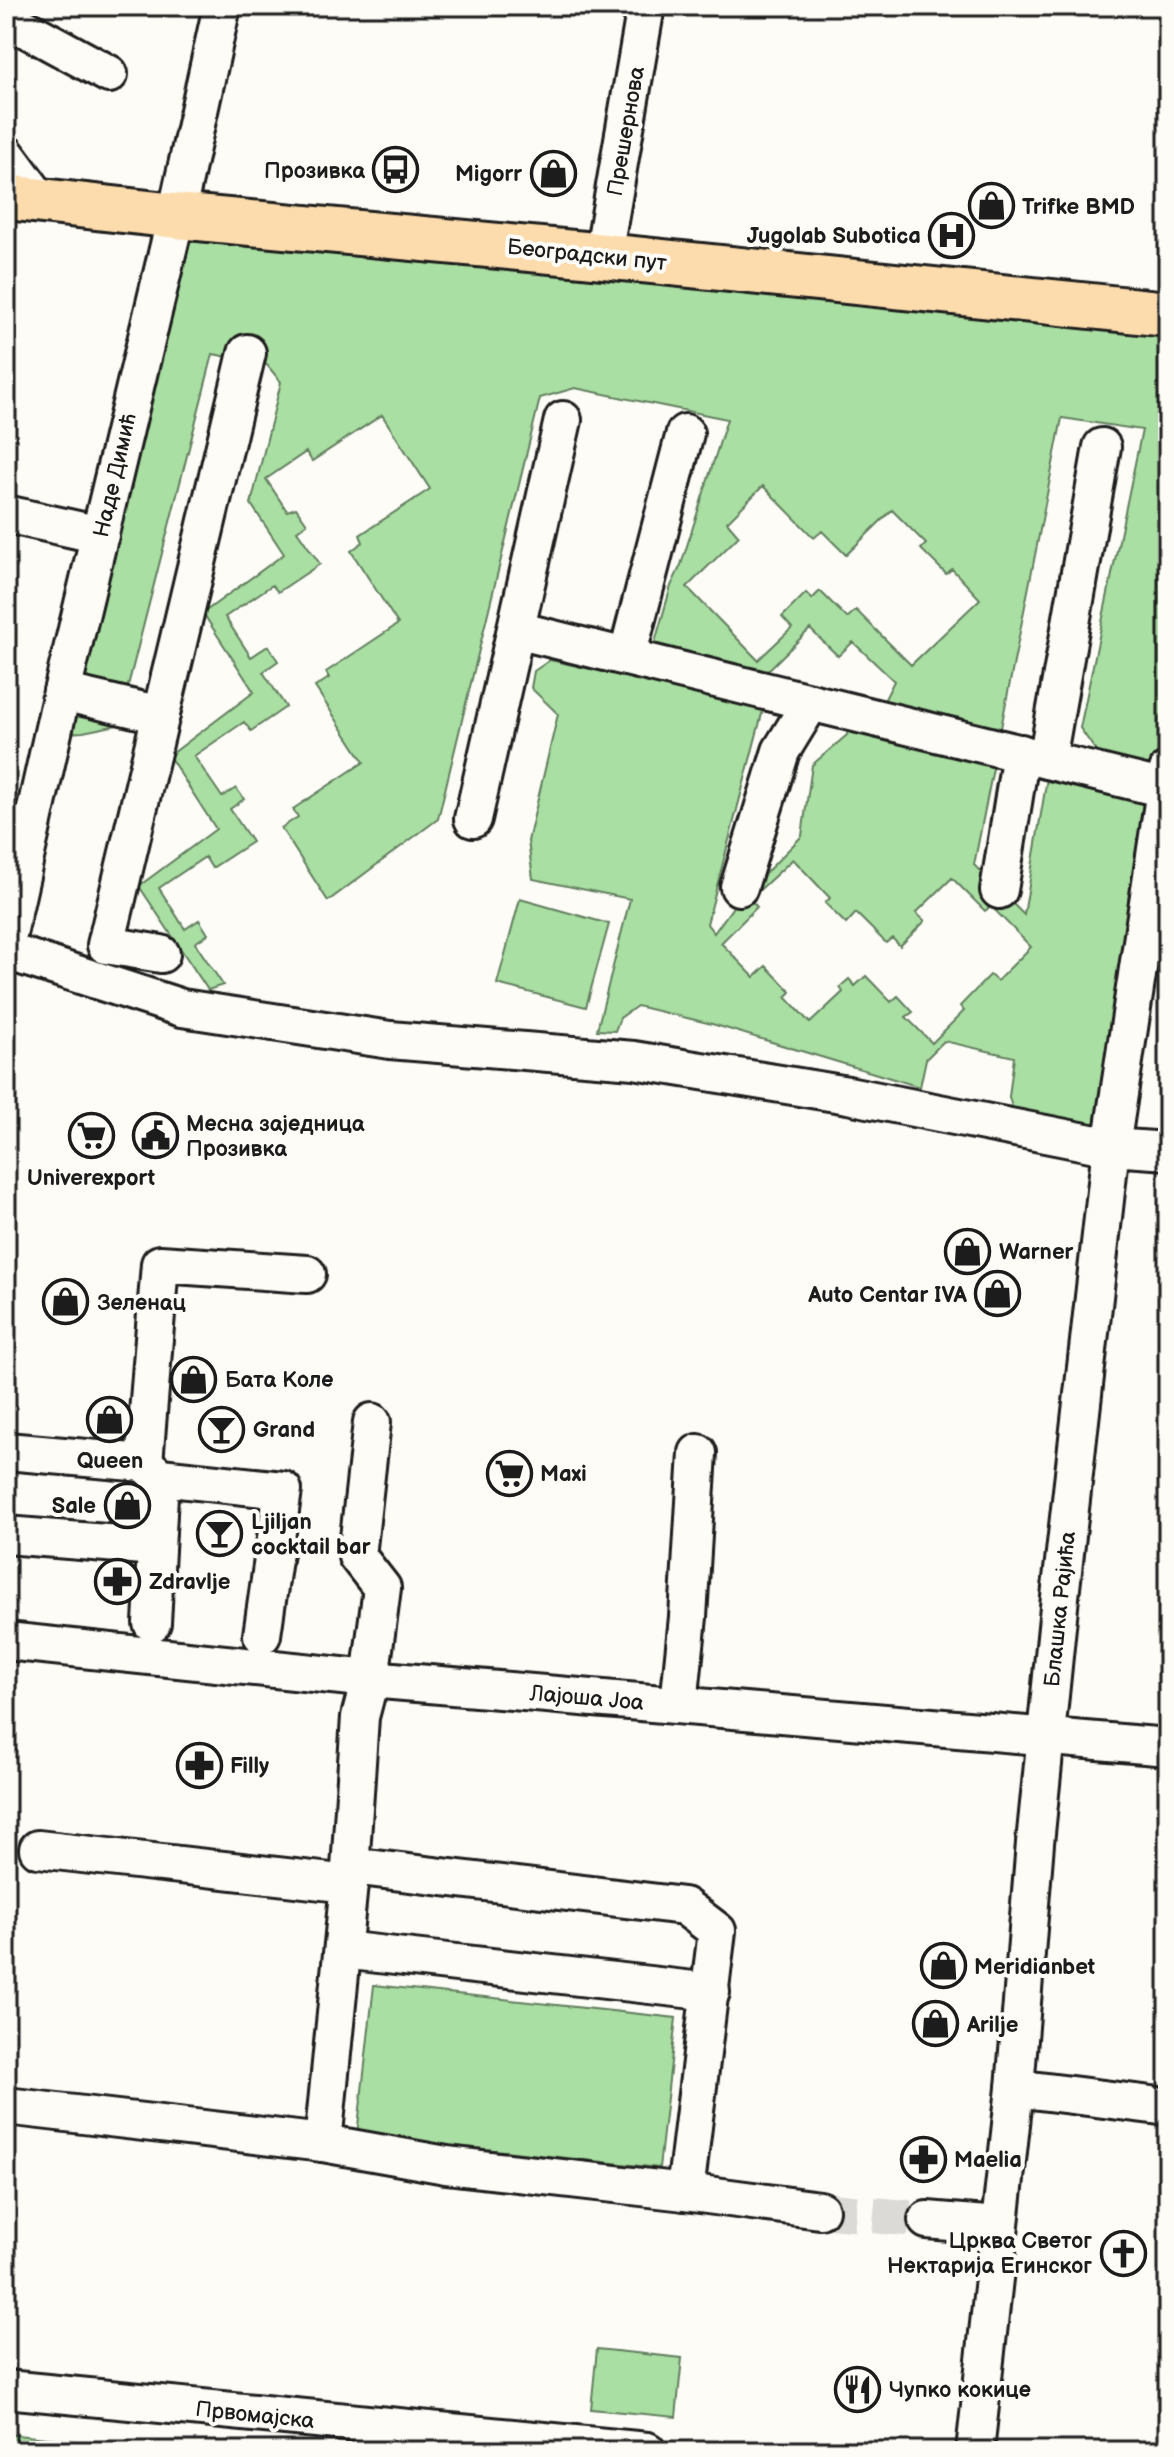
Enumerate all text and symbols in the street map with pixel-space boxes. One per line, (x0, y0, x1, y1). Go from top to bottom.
street label: Прешернова (602, 64, 651, 198)
bus stop icon: Прозивка (372, 146, 420, 194)
shop icon: Migorr (529, 149, 577, 197)
place label: Прозивка (264, 158, 365, 185)
place label: Migorr (455, 161, 522, 188)
shop icon: Trifke BMD (967, 182, 1015, 230)
place label: Trifke BMD (1022, 194, 1135, 221)
hospital icon: Jugolab Subotica (928, 211, 976, 259)
place label: Jugolab Subotica (747, 223, 921, 250)
street label: Београдски пут (506, 234, 669, 277)
street label: Наде Димић (88, 411, 143, 540)
place label: Месна заједница Прозивка (186, 1111, 365, 1163)
supermarket icon: Univerexport (67, 1112, 115, 1160)
public building icon: Месна заједница Прозивка (131, 1112, 179, 1160)
place label: Univerexport (27, 1165, 156, 1192)
shop icon: Warner (944, 1227, 992, 1275)
place label: Warner (999, 1239, 1074, 1266)
shop icon: Auto Centar IVA (974, 1270, 1022, 1318)
shop icon: Зеленац (42, 1278, 90, 1326)
place label: Auto Centar IVA (807, 1282, 968, 1309)
place label: Зеленац (97, 1290, 186, 1317)
shop icon: Бата Коле (170, 1355, 218, 1403)
place label: Бата Коле (225, 1367, 333, 1394)
shop icon: Queen (86, 1395, 134, 1443)
bar icon: Grand (198, 1405, 246, 1453)
place label: Grand (253, 1417, 315, 1444)
place label: Queen (77, 1448, 143, 1475)
supermarket icon: Maxi (485, 1449, 533, 1497)
place label: Maxi (540, 1461, 587, 1488)
shop icon: Sale (103, 1481, 151, 1529)
place label: Sale (52, 1493, 96, 1520)
place label: Ljiljan cocktail bar (251, 1509, 371, 1561)
bar icon: Ljiljan cocktail bar (196, 1510, 244, 1558)
street label: Блашка Рајића (1039, 1530, 1082, 1688)
pharmacy icon: Zdravlje (94, 1557, 142, 1605)
place label: Zdravlje (149, 1569, 230, 1596)
street label: Лајоша Јоа (528, 1680, 645, 1717)
pharmacy icon: Filly (175, 1741, 223, 1789)
place label: Filly (230, 1753, 269, 1780)
shop icon: Meridianbet (919, 1942, 967, 1990)
place label: Meridianbet (974, 1954, 1096, 1981)
shop icon: Arilje (912, 2000, 960, 2048)
place label: Arilje (966, 2012, 1018, 2039)
pharmacy icon: Maelia (899, 2135, 947, 2183)
place label: Maelia (954, 2147, 1022, 2174)
place label: Црква Светог Нектарија Егинског (887, 2228, 1092, 2280)
church icon: Црква Светог Нектарија Егинског (1099, 2229, 1147, 2277)
restaurant icon: Чупко кокице (834, 2365, 882, 2413)
place label: Чупко кокице (889, 2377, 1031, 2404)
street label: Првомајска (194, 2396, 316, 2435)

